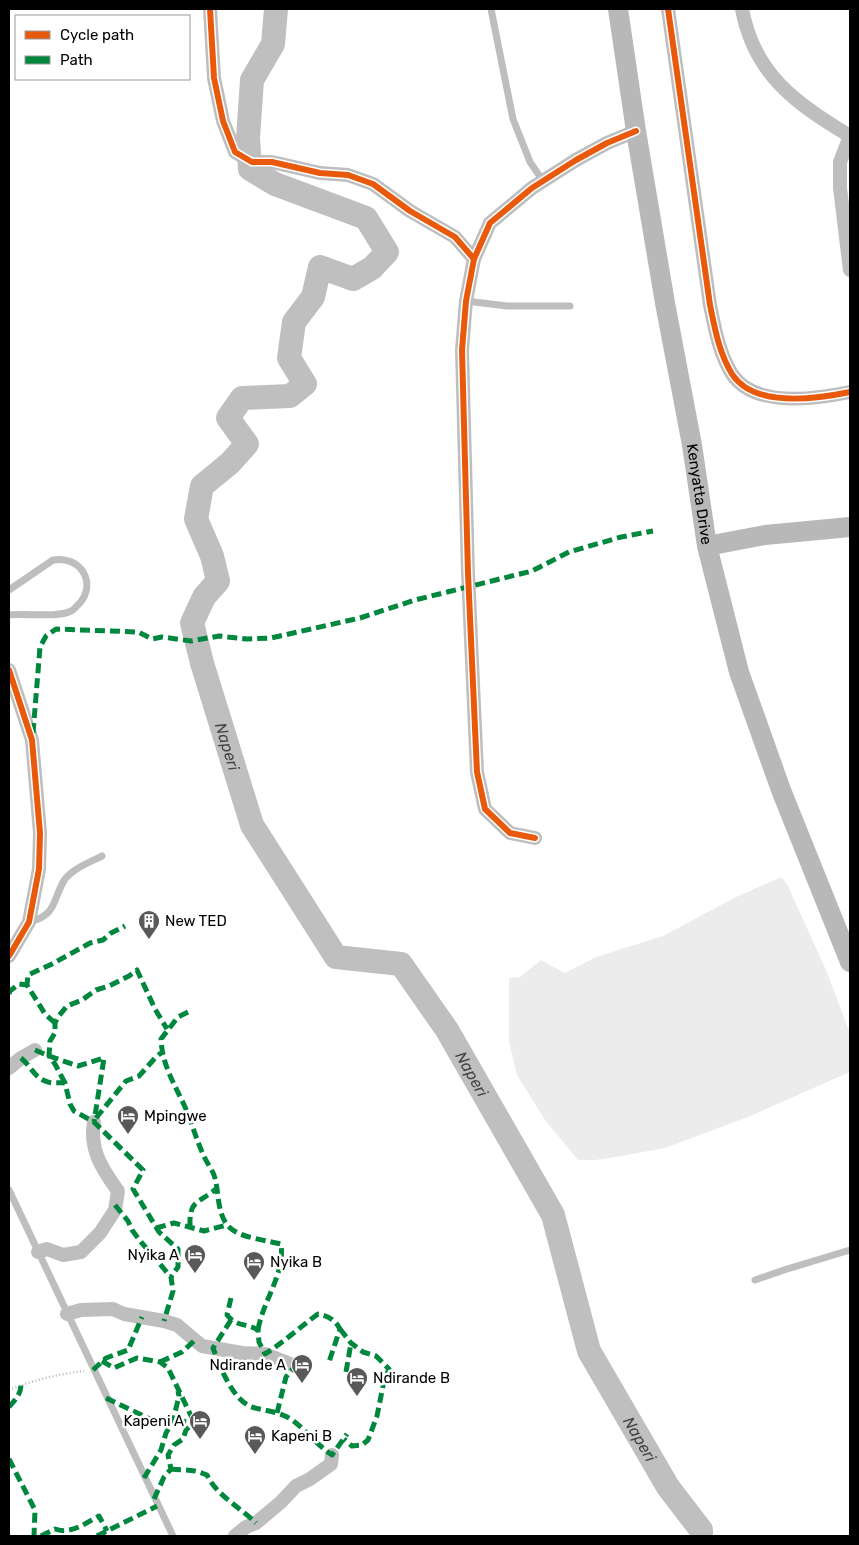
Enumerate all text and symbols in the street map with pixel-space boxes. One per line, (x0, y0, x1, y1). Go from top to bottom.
legend (15, 15, 190, 80)
text: Cycle path (60, 26, 134, 44)
text: Path (60, 51, 93, 69)
street label: Kenyatta Drive (683, 442, 716, 546)
water label: Naperi (211, 720, 244, 774)
building icon: New TED (137, 909, 161, 940)
place label: New TED (165, 912, 227, 930)
water label: Naperi (452, 1048, 493, 1101)
hotel icon: Mpingwe (116, 1104, 140, 1135)
place label: Mpingwe (144, 1107, 207, 1125)
hotel icon: Nyika A (183, 1243, 207, 1274)
place label: Nyika A (127, 1246, 179, 1264)
hotel icon: Nyika B (242, 1250, 266, 1281)
place label: Nyika B (270, 1253, 322, 1271)
hotel icon: Ndirande A (290, 1353, 314, 1384)
place label: Ndirande A (209, 1356, 286, 1374)
hotel icon: Ndirande B (345, 1366, 369, 1397)
place label: Ndirande B (373, 1369, 450, 1387)
hotel icon: Kapeni A (188, 1409, 212, 1440)
place label: Kapeni A (123, 1412, 184, 1430)
water label: Naperi (620, 1413, 661, 1466)
hotel icon: Kapeni B (243, 1424, 267, 1455)
place label: Kapeni B (271, 1427, 332, 1445)

